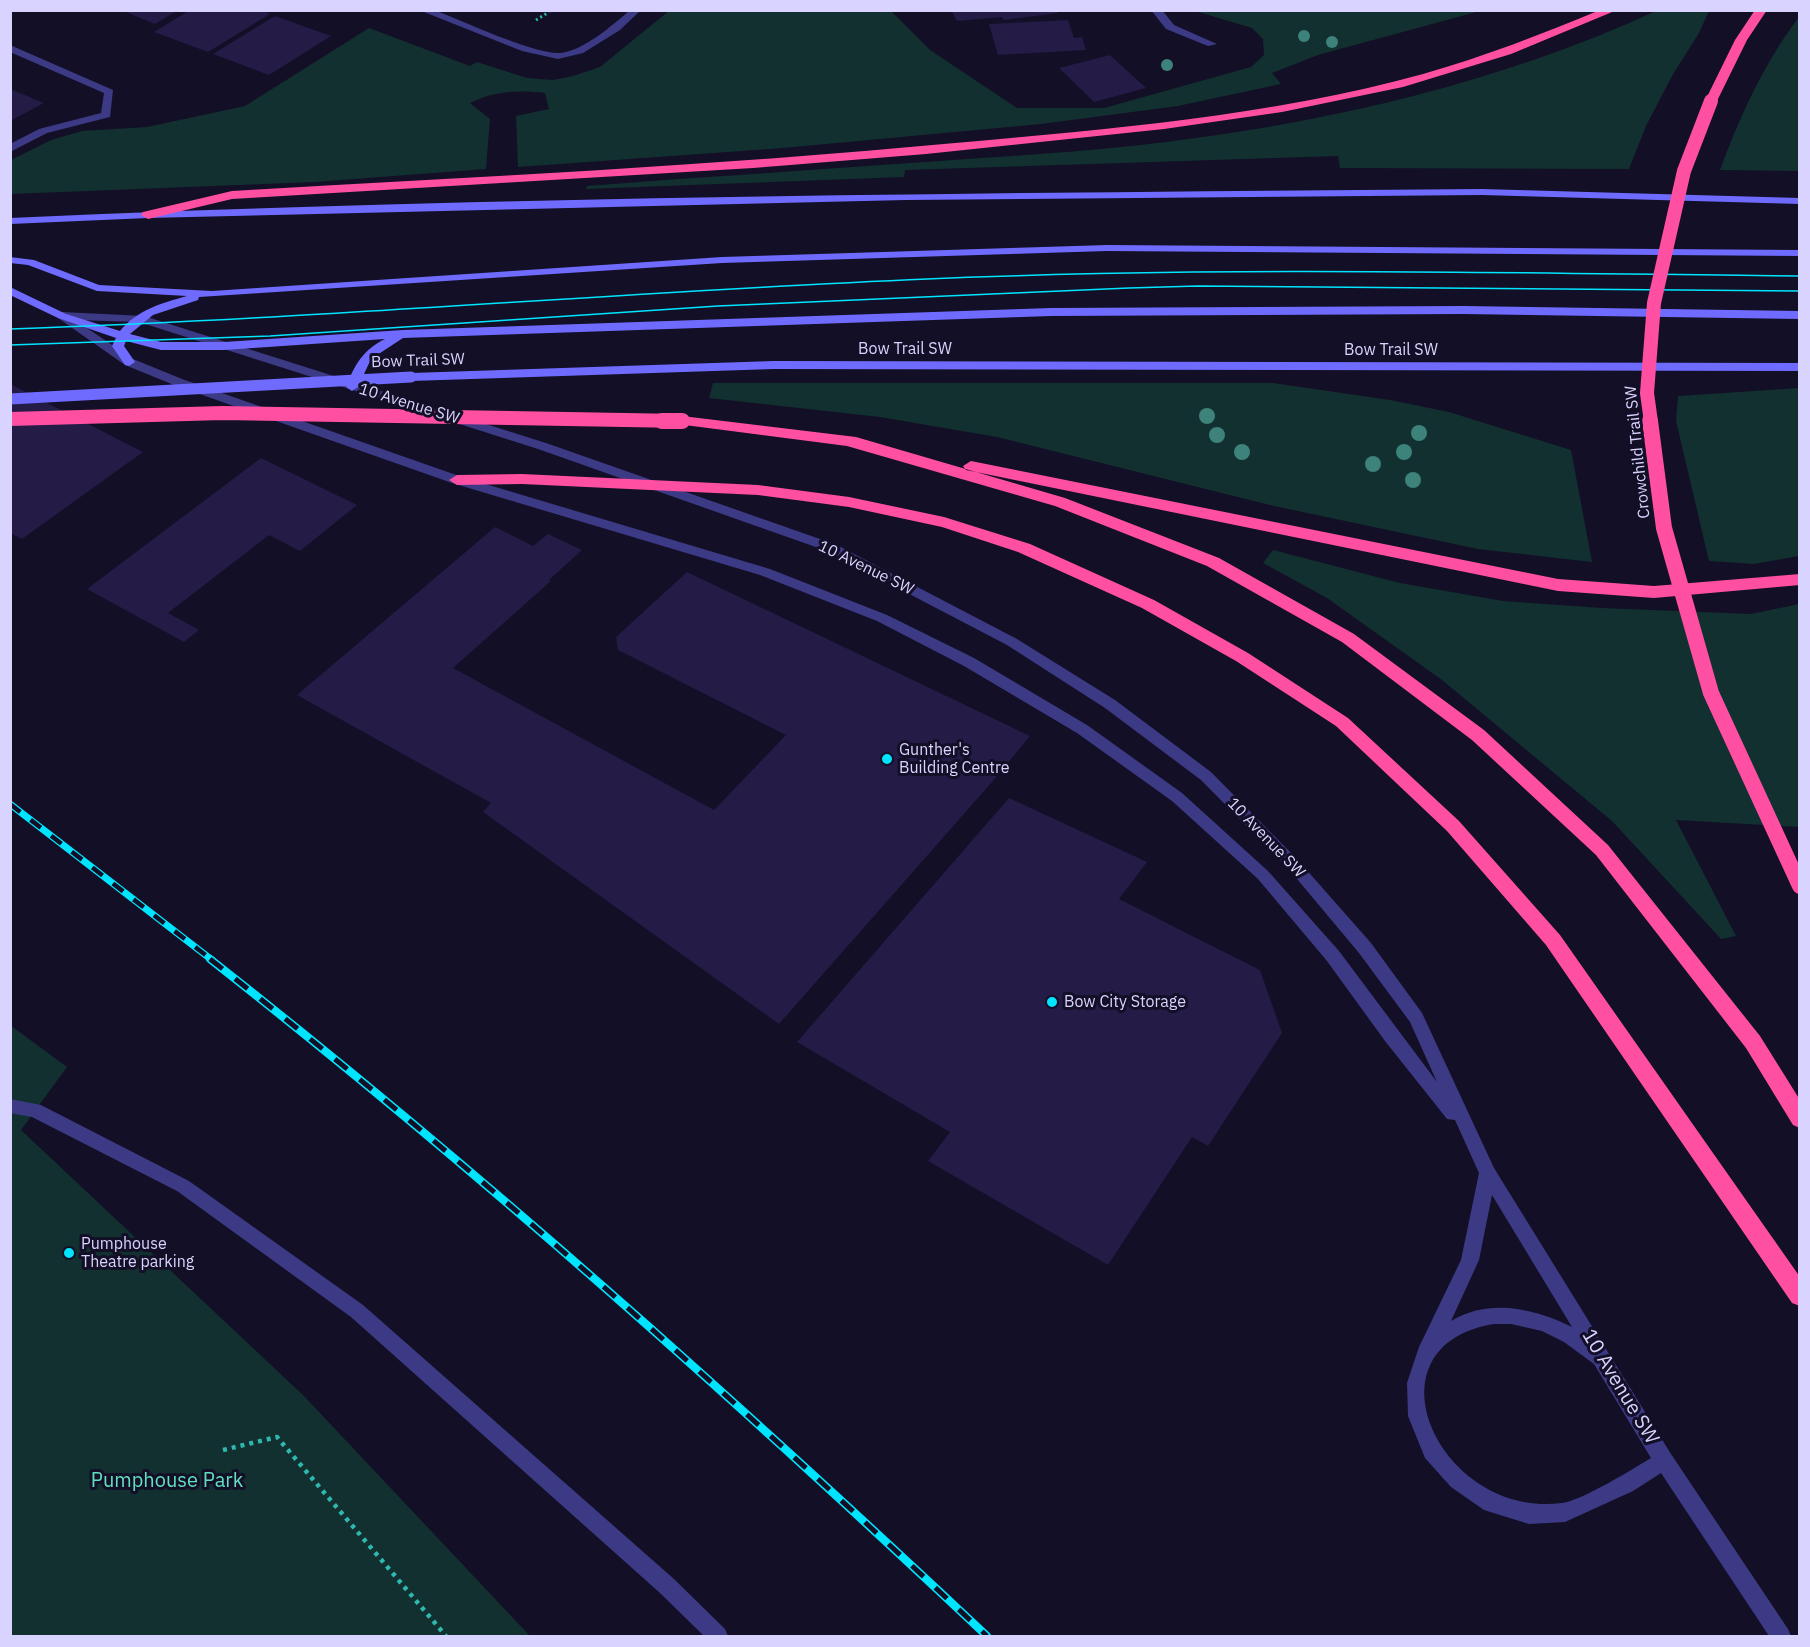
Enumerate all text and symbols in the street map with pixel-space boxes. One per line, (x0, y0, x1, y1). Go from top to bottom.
street label: Bow Trail SW (858, 339, 952, 359)
street label: Bow Trail SW (1344, 340, 1438, 360)
street label: Bow Trail SW (371, 350, 465, 372)
street label: 10 Avenue SW (357, 380, 461, 428)
street label: Crowchild Trail SW (1621, 384, 1655, 520)
street label: 10 Avenue SW (815, 537, 917, 599)
place label: Gunther's Building Centre (899, 740, 1009, 778)
marker: Gunther's Building Centre (880, 752, 894, 766)
street label: 10 Avenue SW (1223, 794, 1309, 882)
place label: Bow City Storage (1064, 992, 1186, 1012)
marker: Bow City Storage (1045, 995, 1059, 1009)
place label: Pumphouse Theatre parking (81, 1234, 194, 1272)
marker: Pumphouse Theatre parking (62, 1246, 76, 1260)
street label: 10 Avenue SW (1576, 1325, 1664, 1449)
park label: Pumphouse Park (91, 1469, 243, 1493)

